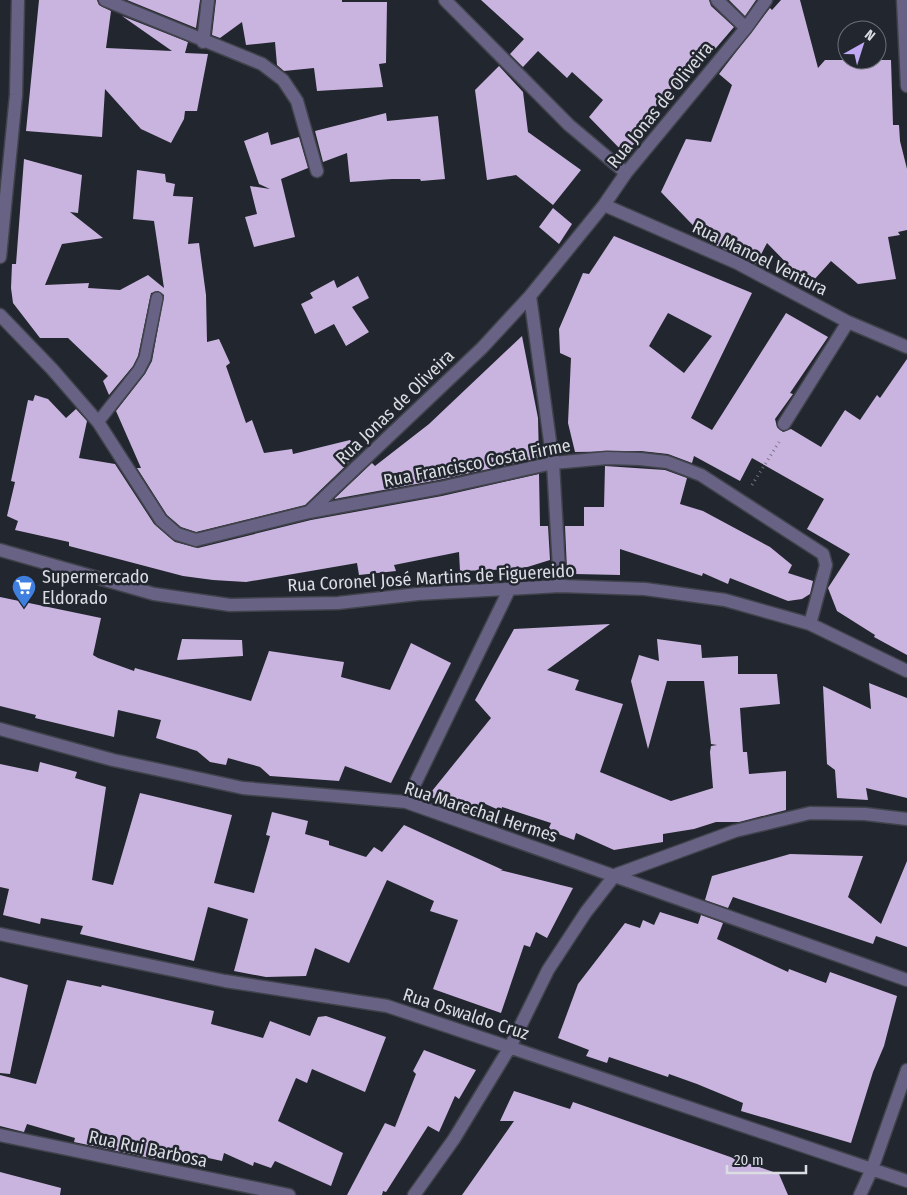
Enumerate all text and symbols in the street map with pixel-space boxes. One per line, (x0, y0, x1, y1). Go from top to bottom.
north arrow (837, 20, 887, 70)
text: N (861, 26, 878, 45)
street label: Rua Jonas de Oliveira (602, 37, 718, 173)
street label: Rua Manoel Ventura (689, 216, 831, 300)
street label: Rua Jonas de Oliveira (331, 345, 459, 469)
street label: Rua Francisco Costa Firme (382, 434, 573, 492)
street label: Rua Coronel José Martins de Figuereido (287, 559, 575, 597)
place label: Supermercado Eldorado (42, 566, 149, 609)
supermarket icon: Supermercado Eldorado (11, 574, 37, 608)
street label: Rua Marechal Hermes (402, 777, 561, 847)
street label: Rua Oswaldo Cruz (400, 983, 532, 1045)
street label: Rua Rui Barbosa (87, 1126, 209, 1172)
scale bar (727, 1142, 806, 1174)
text: 20 m (734, 1151, 764, 1169)

